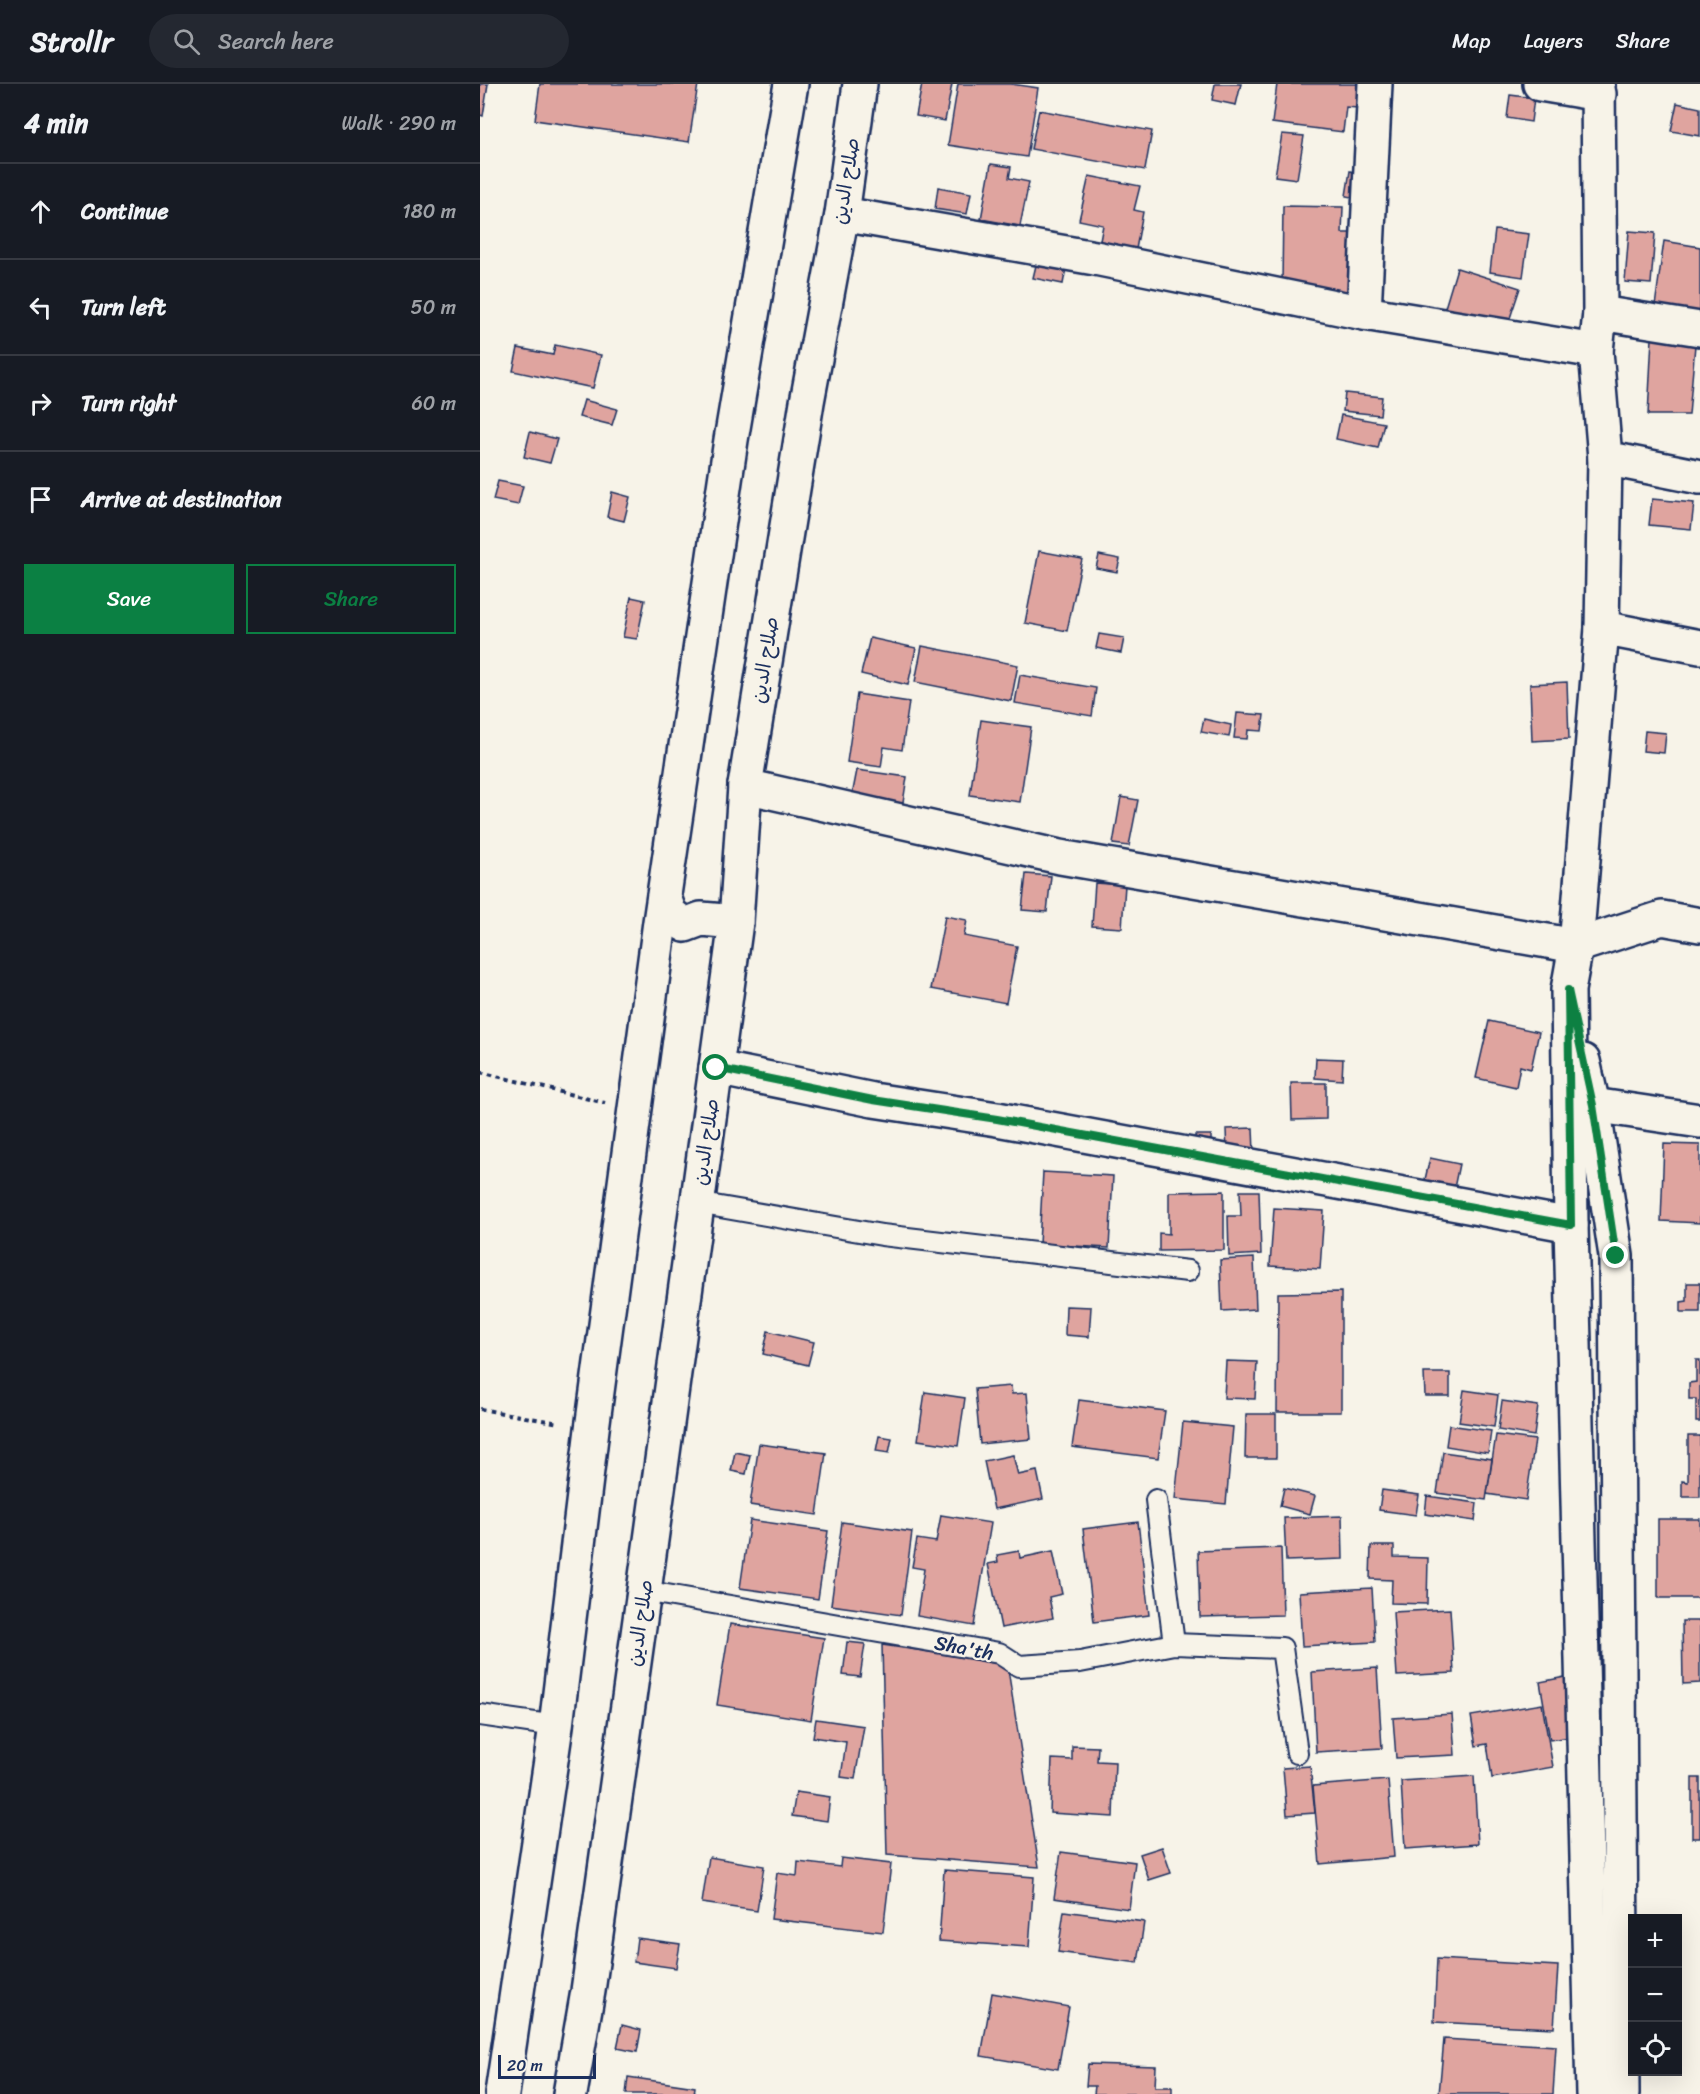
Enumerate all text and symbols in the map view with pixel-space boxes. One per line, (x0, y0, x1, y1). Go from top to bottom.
search box (149, 14, 569, 68)
text: Strollr (30, 17, 113, 66)
text: Search here (218, 22, 334, 61)
text: Map (1452, 22, 1491, 60)
text: Layers (1524, 22, 1583, 60)
text: Share (1616, 22, 1670, 60)
icon: search (170, 25, 203, 58)
text: 4 min (24, 100, 88, 146)
text: Walk · 290 m (341, 106, 456, 141)
street label: صلاح الدين (822, 135, 870, 227)
text: Continue (81, 192, 169, 231)
text: 180 m (402, 194, 456, 229)
icon: ahead (24, 195, 57, 228)
text: Turn left (81, 288, 166, 327)
text: 50 m (411, 290, 456, 325)
icon: left (24, 291, 57, 324)
text: Turn right (81, 384, 176, 423)
text: 60 m (411, 386, 456, 421)
icon: right (24, 387, 57, 420)
text: Arrive at destination (81, 480, 282, 519)
icon: arrive (24, 483, 57, 516)
button: Save (24, 564, 234, 634)
button: Share (246, 564, 456, 634)
street label: صلاح الدين (741, 614, 789, 706)
route start (702, 1054, 728, 1080)
street label: صلاح الدين (683, 1096, 729, 1188)
route end (1602, 1242, 1628, 1268)
street label: صلاح الدين (617, 1577, 663, 1669)
street label: Sha'th (931, 1625, 997, 1671)
map controls (1628, 1914, 1682, 2076)
button: + (1628, 1914, 1682, 1968)
button: − (1628, 1968, 1682, 2022)
button: locate (1628, 2022, 1682, 2076)
text: 20 m (507, 2051, 543, 2080)
scale bar (498, 2052, 596, 2080)

